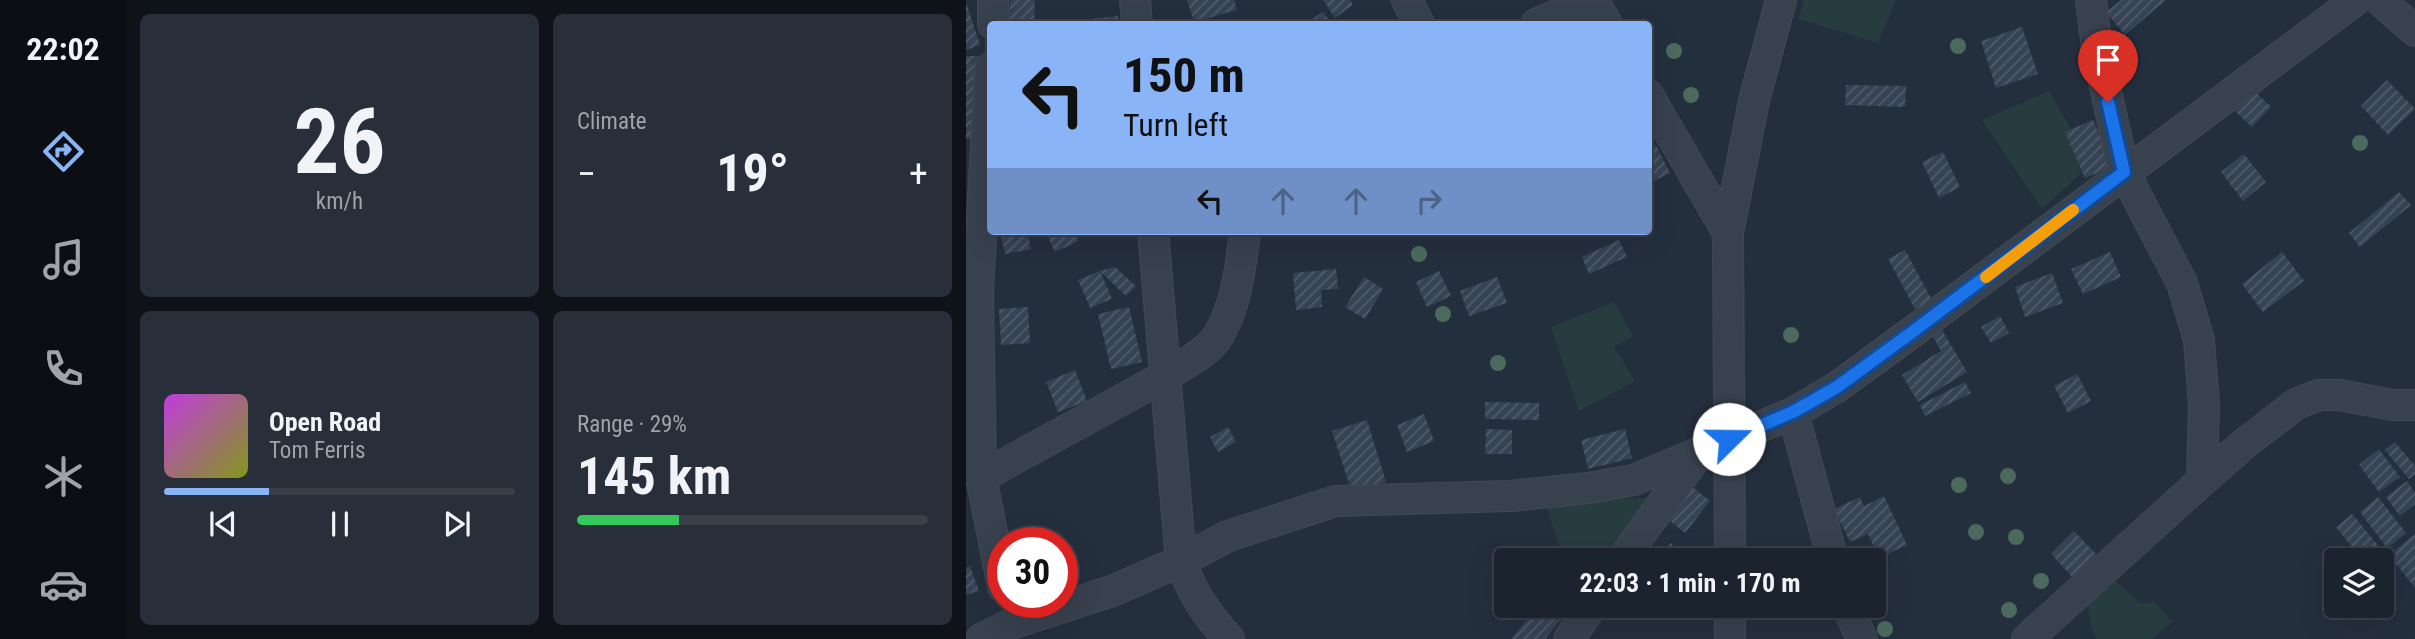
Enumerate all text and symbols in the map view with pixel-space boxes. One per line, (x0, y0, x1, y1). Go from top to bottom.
text: 22:02 (26, 30, 100, 68)
pin (2078, 30, 2138, 102)
icon: arrive (2089, 41, 2127, 79)
text: 150 m (1123, 47, 1245, 104)
icon: left (1008, 49, 1099, 140)
text: 26 (294, 89, 385, 195)
text: Turn left (1123, 106, 1228, 144)
text: Climate (577, 108, 647, 135)
icon: directions (39, 127, 88, 176)
text: 19° (716, 143, 789, 204)
text: − (577, 152, 596, 196)
text: + (909, 152, 928, 196)
icon: left (1191, 182, 1229, 220)
icon: ahead (1264, 182, 1302, 220)
icon: ahead (1337, 182, 1375, 220)
icon: right (1410, 182, 1448, 220)
text: km/h (316, 188, 363, 215)
icon: music (39, 235, 88, 284)
icon: phone (39, 344, 88, 393)
position arrow (1692, 402, 1766, 476)
text: Open Road (269, 407, 381, 437)
text: Range · 29% (577, 411, 687, 438)
text: Tom Ferris (269, 437, 365, 464)
text: 145 km (577, 446, 731, 507)
icon: climate (39, 452, 88, 501)
icon: previous (204, 505, 242, 543)
icon: pause (321, 505, 359, 543)
icon: next (438, 505, 476, 543)
speed limit sign: 30 (987, 527, 1078, 618)
map controls (2324, 548, 2394, 618)
button: layers (2324, 548, 2394, 618)
icon: car (39, 560, 88, 609)
text: 22:03 · 1 min · 170 m (1580, 568, 1800, 598)

